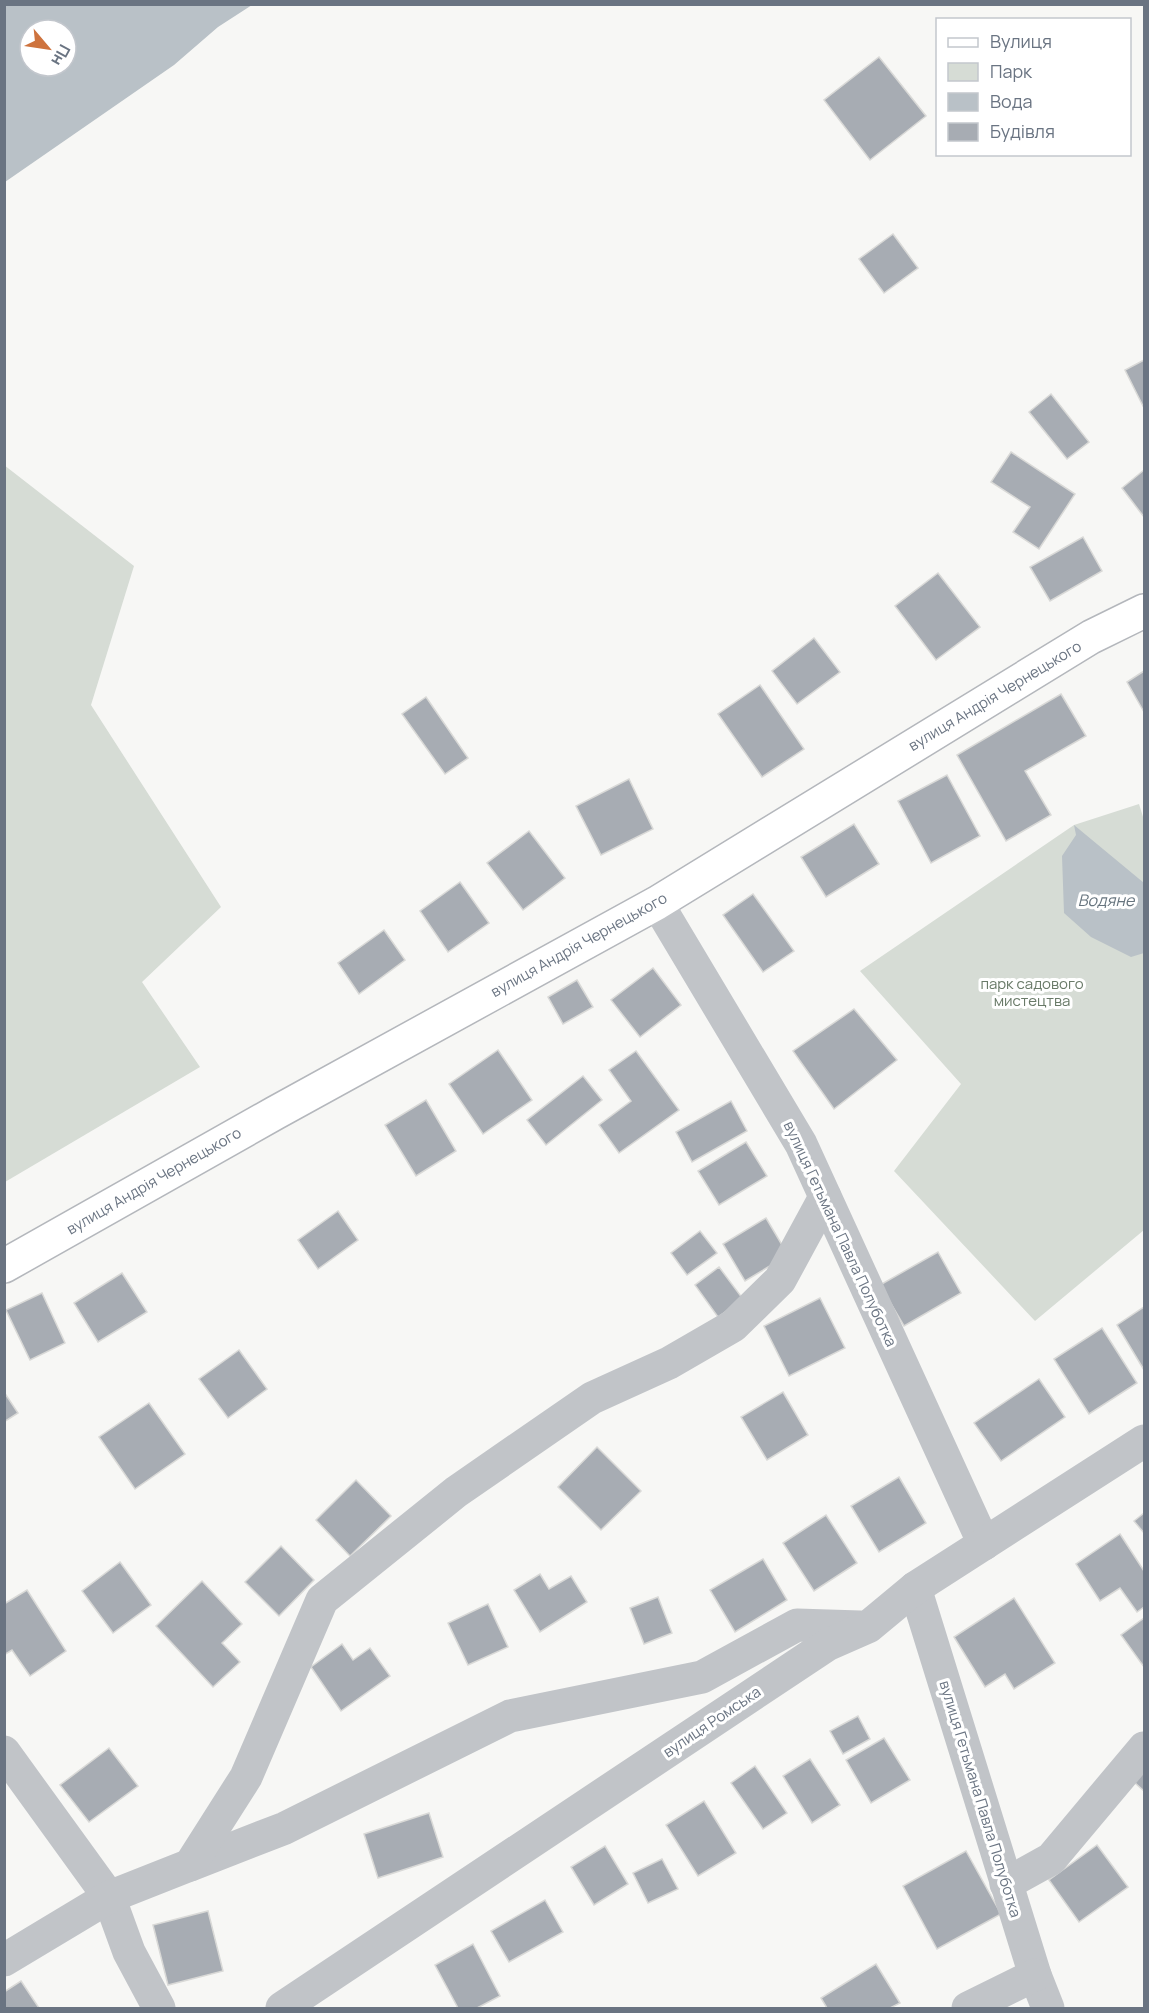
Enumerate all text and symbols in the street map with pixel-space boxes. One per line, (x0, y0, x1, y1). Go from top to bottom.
north arrow (18, 18, 78, 78)
legend (936, 18, 1131, 156)
text: Вулиця (990, 29, 1052, 53)
text: Пн (46, 41, 76, 70)
text: Парк (990, 59, 1033, 83)
text: Вода (990, 89, 1032, 113)
text: Будівля (990, 119, 1055, 143)
street label: вулиця Андрія Чернецького (904, 635, 1085, 756)
street label: вулиця Андрія Чернецького (487, 887, 671, 1002)
water label: Водяне (1078, 889, 1136, 911)
park label: парк садового мистецтва (980, 973, 1084, 1011)
street label: вулиця Гетьмана Павла Полуботка (779, 1118, 902, 1350)
street label: вулиця Андрія Чернецького (63, 1122, 245, 1239)
street label: вулиця Гетьмана Павла Полуботка (934, 1678, 1027, 1920)
street label: вулиця Ромська (659, 1681, 765, 1762)

